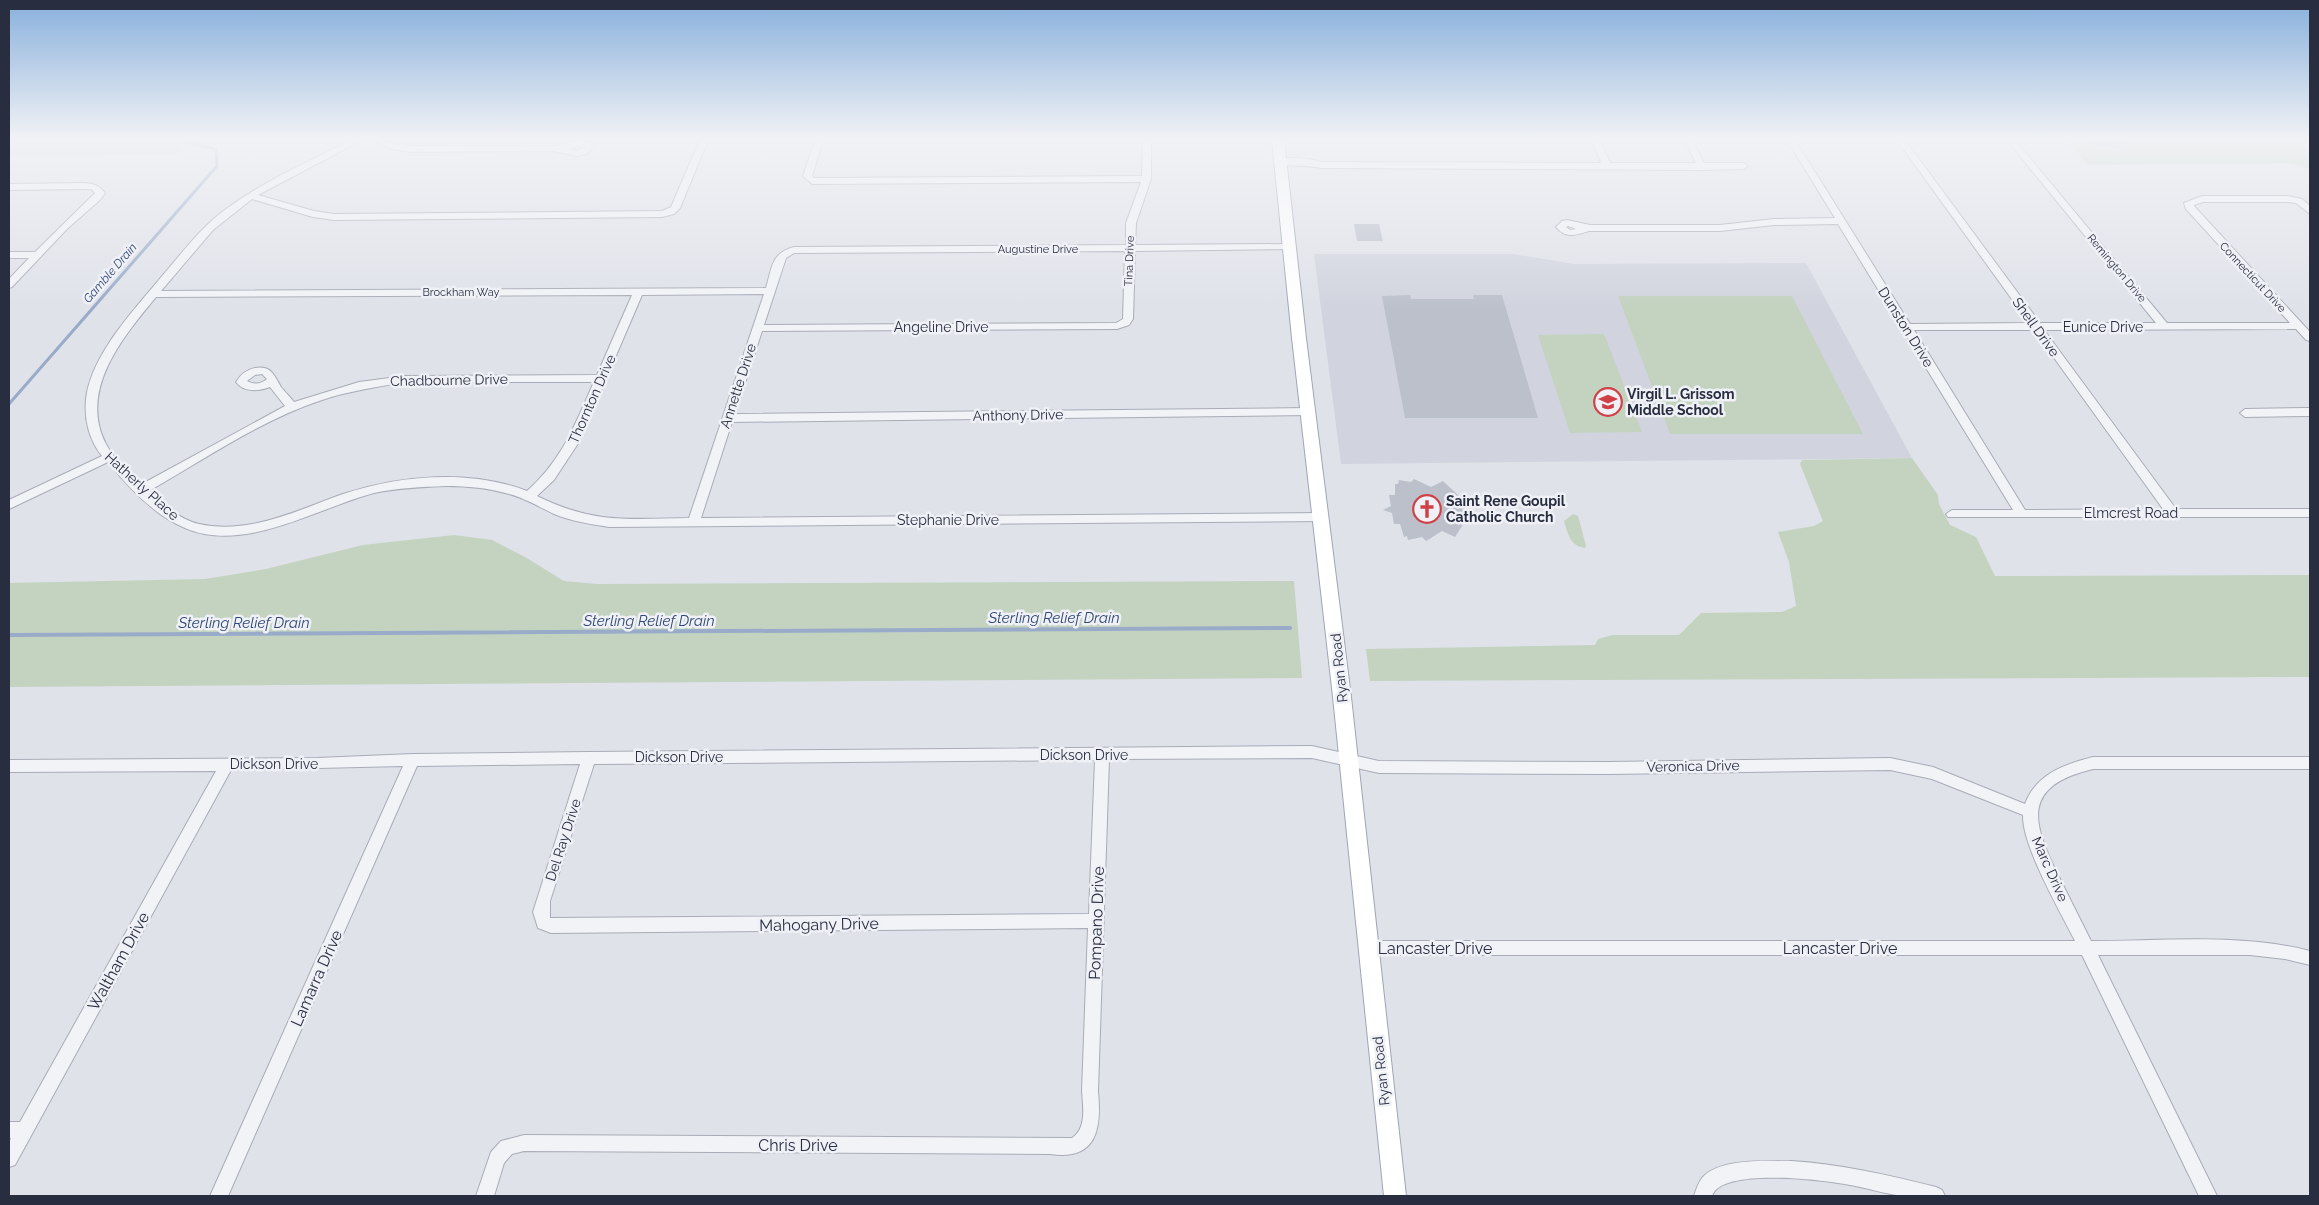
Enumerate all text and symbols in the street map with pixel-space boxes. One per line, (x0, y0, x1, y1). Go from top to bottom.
street label: Remington Drive (2084, 232, 2149, 305)
street label: Tina Drive (1122, 235, 1137, 287)
water label: Gamble Drain (80, 240, 140, 306)
street label: Connecticut Drive (2217, 240, 2289, 315)
street label: Augustine Drive (998, 243, 1079, 256)
street label: Dunston Drive (1875, 284, 1937, 370)
street label: Brockham Way (422, 286, 500, 299)
street label: Shell Drive (2009, 294, 2063, 360)
street label: Angeline Drive (894, 319, 988, 335)
street label: Eunice Drive (2063, 319, 2143, 335)
street label: Annette Drive (717, 341, 759, 431)
street label: Thornton Drive (565, 352, 619, 446)
street label: Chadbourne Drive (390, 371, 508, 389)
place label: Virgil L. Grissom Middle School (1627, 386, 1734, 418)
school or university icon: Virgil L. Grissom Middle School (1593, 387, 1623, 417)
street label: Anthony Drive (972, 406, 1064, 424)
street label: Hatherly Place (102, 449, 182, 523)
place label: Saint Rene Goupil Catholic Church (1446, 493, 1566, 525)
church icon: Saint Rene Goupil Catholic Church (1412, 494, 1442, 524)
street label: Elmcrest Road (2084, 505, 2178, 521)
street label: Stephanie Drive (897, 512, 999, 528)
water label: Sterling Relief Drain (987, 609, 1120, 627)
water label: Sterling Relief Drain (582, 612, 715, 630)
water label: Sterling Relief Drain (177, 614, 310, 632)
street label: Ryan Road (1327, 633, 1351, 703)
street label: Dickson Drive (1040, 747, 1128, 763)
street label: Dickson Drive (635, 749, 723, 765)
street label: Dickson Drive (230, 756, 318, 772)
street label: Veronica Drive (1646, 757, 1740, 775)
street label: Del Ray Drive (542, 797, 584, 883)
street label: Marc Drive (2029, 834, 2071, 904)
street label: Pompano Drive (1085, 866, 1108, 980)
street label: Waltham Drive (84, 909, 153, 1014)
street label: Mahogany Drive (759, 914, 879, 935)
street label: Lamarra Drive (287, 927, 346, 1029)
street label: Lancaster Drive (1378, 939, 1492, 958)
street label: Lancaster Drive (1783, 939, 1897, 958)
street label: Ryan Road (1369, 1036, 1393, 1106)
street label: Chris Drive (758, 1136, 838, 1155)

